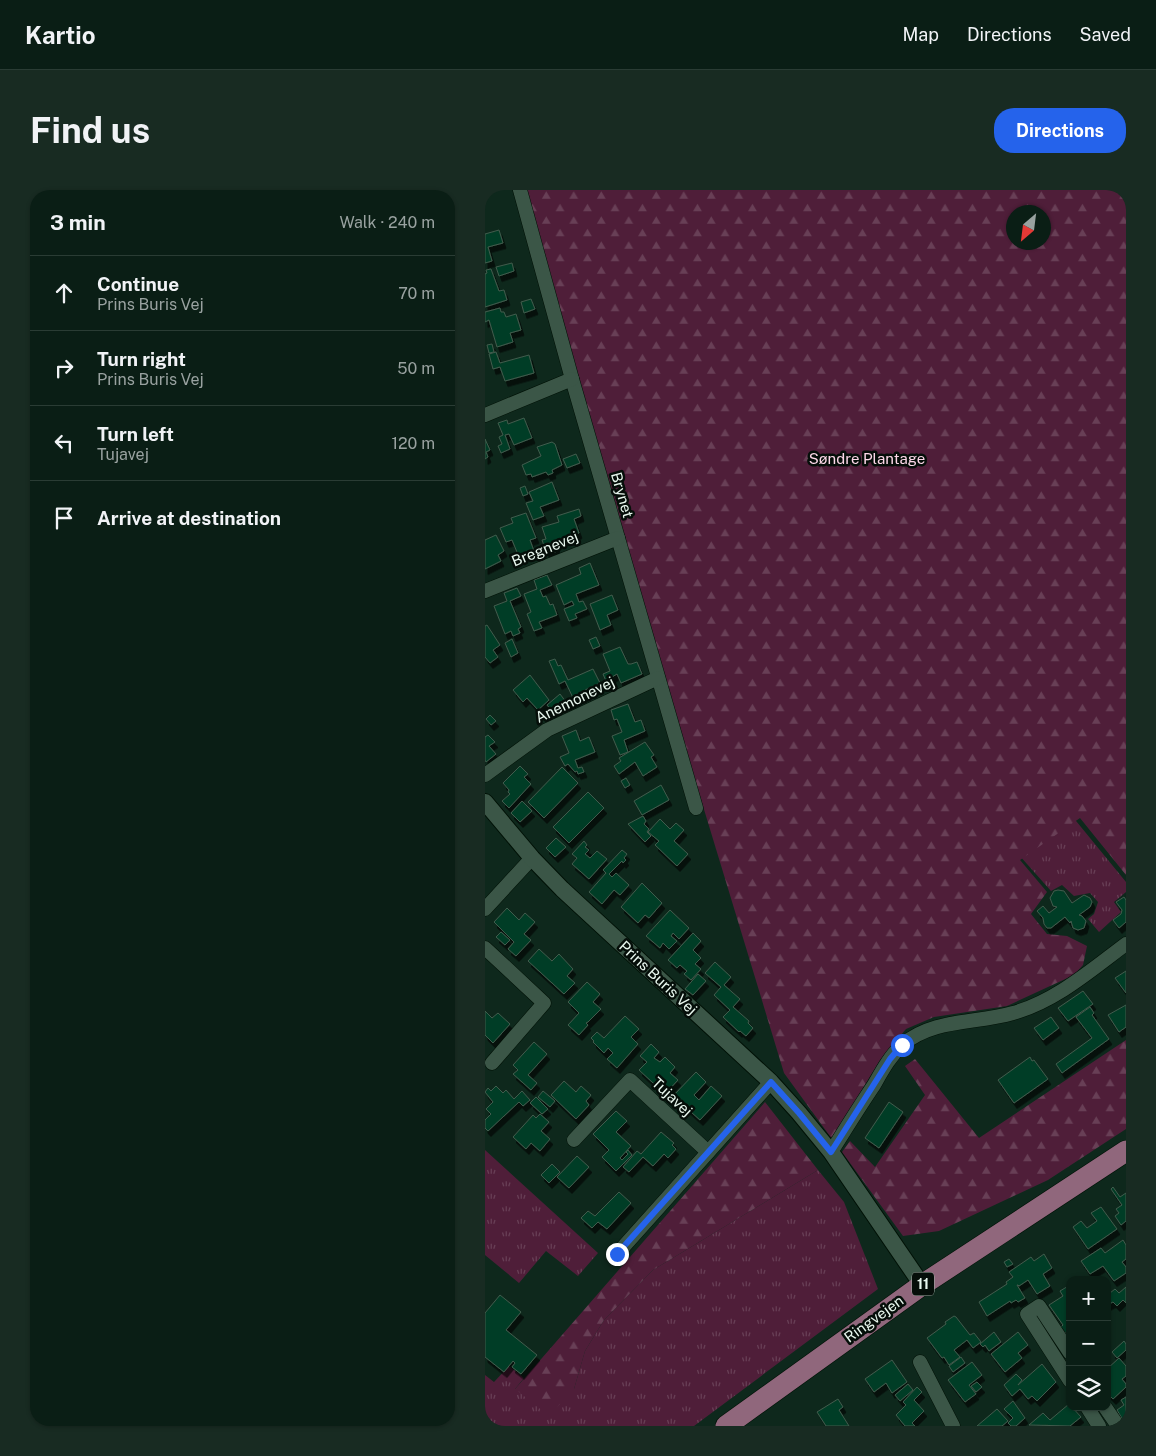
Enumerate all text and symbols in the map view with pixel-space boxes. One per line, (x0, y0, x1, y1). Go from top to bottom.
text: Kartio (25, 21, 96, 49)
text: Map (902, 24, 939, 45)
text: Directions (967, 24, 1052, 45)
text: Saved (1080, 24, 1131, 45)
button: Directions (994, 108, 1126, 153)
text: Find us (30, 110, 150, 151)
north arrow (1006, 205, 1051, 250)
text: 3 min (50, 210, 106, 235)
text: Walk · 240 m (339, 213, 435, 232)
text: Continue (97, 273, 179, 295)
icon: ahead (50, 279, 78, 307)
text: 70 m (398, 284, 435, 303)
text: Prins Buris Vej (97, 295, 204, 314)
text: Turn right (97, 348, 186, 370)
icon: right (50, 354, 78, 382)
text: 50 m (397, 359, 435, 378)
text: Prins Buris Vej (97, 370, 204, 389)
text: Turn left (97, 423, 174, 445)
icon: left (50, 429, 78, 457)
text: 120 m (391, 434, 435, 453)
text: Tujavej (97, 445, 149, 464)
park label: Søndre Plantage (809, 450, 925, 467)
street label: Brynet (608, 470, 637, 520)
icon: arrive (50, 504, 78, 532)
text: Arrive at destination (97, 507, 281, 529)
street label: Bregnevej (509, 527, 581, 570)
street label: Anemonevej (532, 673, 617, 726)
street label: Prins Buris Vej (616, 937, 701, 1018)
route start (891, 1034, 914, 1057)
street label: Tujavej (649, 1074, 696, 1119)
route end (606, 1243, 629, 1266)
road number: 11 (912, 1272, 934, 1296)
map controls (1066, 1276, 1111, 1411)
button: + (1066, 1276, 1111, 1321)
street label: Ringvejen (841, 1291, 907, 1346)
button: − (1066, 1321, 1111, 1366)
button: layers (1066, 1366, 1111, 1411)

